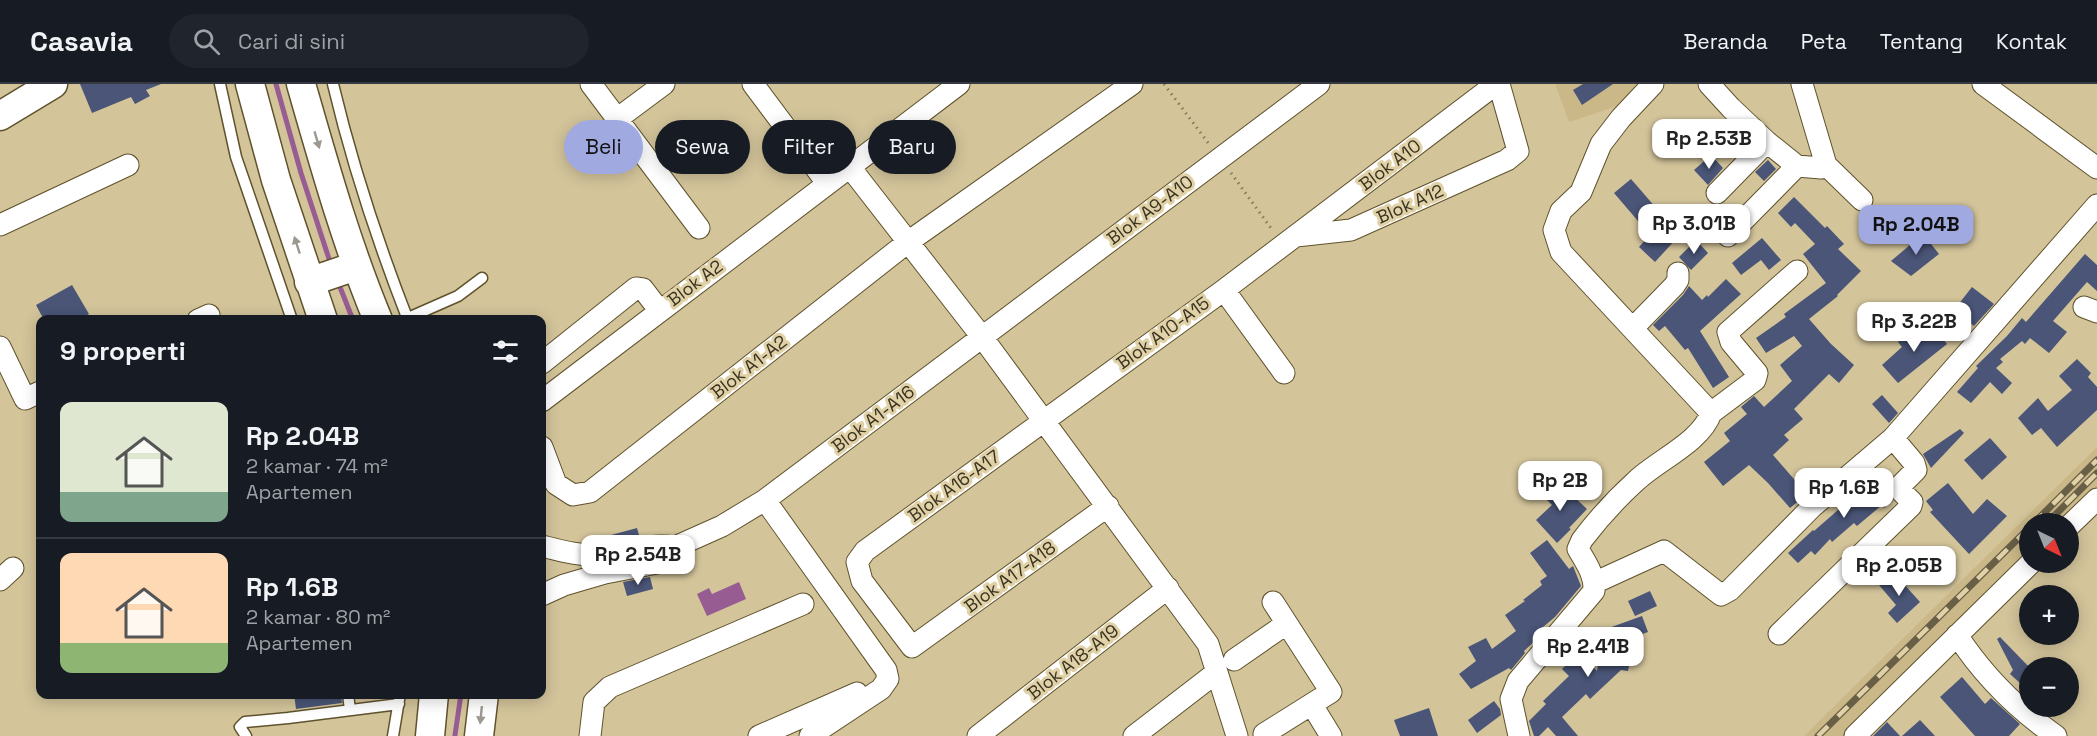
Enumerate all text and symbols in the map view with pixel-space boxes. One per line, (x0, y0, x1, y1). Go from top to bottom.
search box (169, 14, 589, 68)
text: Casavia (30, 23, 133, 59)
icon: search (190, 25, 223, 58)
text: Cari di sini (238, 27, 345, 55)
text: Beranda (1683, 28, 1768, 55)
text: Peta (1801, 28, 1847, 55)
text: Tentang (1880, 28, 1963, 55)
text: Kontak (1996, 28, 2067, 55)
pin: Rp 2.53B (1647, 119, 1771, 170)
chip: Beli (564, 120, 643, 174)
chip: Sewa (655, 120, 750, 174)
chip: Filter (762, 120, 856, 174)
chip: Baru (868, 120, 956, 174)
text: Rp 2.53B (1666, 125, 1752, 151)
one-way arrow (313, 131, 322, 149)
street label: Blok A10 (1354, 134, 1425, 195)
street label: Blok A9-A10 (1102, 170, 1197, 250)
street label: Blok A12 (1373, 179, 1447, 229)
pin: Rp 3.01B (1632, 204, 1756, 255)
pin: Rp 2.04B (1854, 205, 1978, 256)
text: Rp 3.01B (1652, 210, 1736, 236)
text: Rp 2.04B (1872, 211, 1960, 237)
one-way arrow (292, 236, 301, 254)
street label: Blok A2 (662, 254, 727, 311)
street label: Blok A10-A15 (1112, 291, 1214, 374)
pin: Rp 3.22B (1852, 302, 1976, 353)
text: Rp 3.22B (1871, 308, 1957, 334)
street label: Blok A1-A2 (706, 330, 791, 404)
text: 9 properti (60, 334, 186, 368)
icon: filters (489, 335, 522, 368)
street label: Blok A1-A16 (827, 380, 919, 457)
text: Rp 2.04B (246, 419, 359, 453)
icon: home (108, 426, 180, 498)
street label: Blok A16-A17 (903, 444, 1004, 527)
text: 2 kamar · 74 m² (246, 453, 388, 479)
pin: Rp 2B (1518, 461, 1602, 512)
text: Rp 2B (1532, 467, 1588, 493)
pin: Rp 1.6B (1789, 468, 1899, 519)
text: Rp 1.6B (1809, 474, 1879, 500)
text: Apartemen (246, 479, 353, 505)
north arrow (2019, 513, 2079, 573)
map controls (2019, 513, 2079, 717)
pin: Rp 2.54B (576, 535, 700, 586)
street label: Blok A17-A18 (959, 536, 1060, 617)
text: Rp 2.54B (595, 541, 681, 567)
pin: Rp 2.05B (1837, 546, 1961, 597)
text: Rp 2.05B (1856, 552, 1942, 578)
text: Rp 1.6B (246, 570, 338, 604)
icon: home (108, 577, 180, 649)
button: + (2019, 585, 2079, 645)
text: 2 kamar · 80 m² (246, 604, 390, 630)
street label: Blok A18-A19 (1022, 619, 1123, 704)
pin: Rp 2.41B (1526, 627, 1650, 678)
text: Apartemen (246, 630, 353, 656)
text: Rp 2.41B (1547, 633, 1629, 659)
button: − (2019, 657, 2079, 717)
one-way arrow (476, 706, 486, 725)

